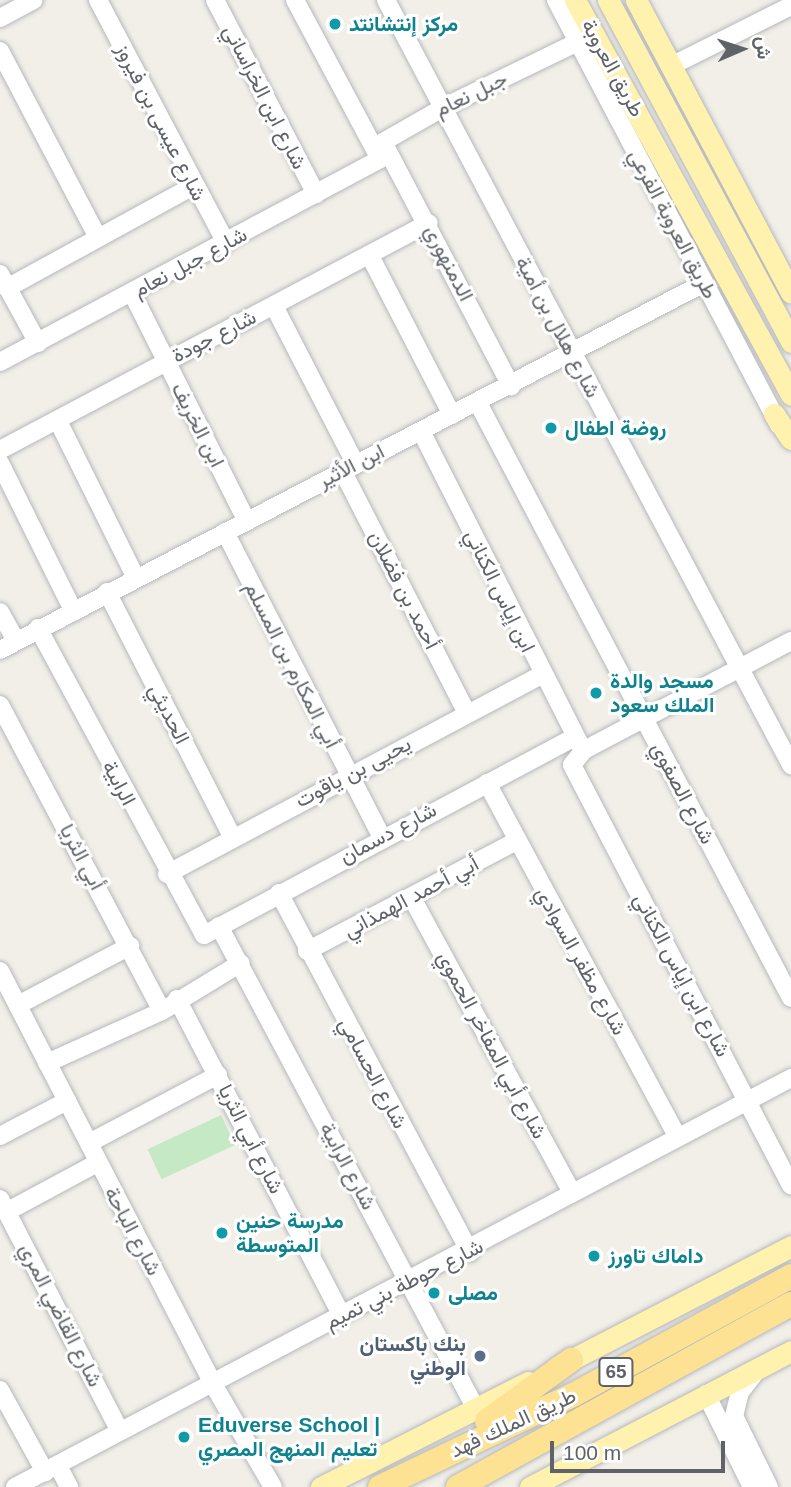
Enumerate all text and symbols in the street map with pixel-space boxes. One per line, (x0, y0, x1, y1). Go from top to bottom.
place label: مركز إنتشانتد (349, 11, 458, 37)
north arrow (707, 14, 777, 84)
street label: طريق العروبة (576, 15, 650, 121)
marker: مركز إنتشانتد (327, 16, 343, 32)
street label: شارع ابن الخراساني (218, 21, 312, 173)
text: ش (752, 36, 775, 60)
street label: شارع عيسى بن فيروز (110, 39, 212, 205)
street label: جبل نعام (431, 66, 511, 122)
street label: طريق العروبة الفرعي (623, 145, 723, 303)
street label: شارع جبل نعام (129, 221, 251, 303)
street label: الدمنهوري (419, 221, 479, 305)
street label: شارع هلال بن أمية (510, 252, 606, 402)
street label: شارع جودة (168, 304, 260, 368)
street label: ابن الخريف (166, 379, 230, 471)
place label: روضة اطفال (565, 415, 666, 441)
marker: روضة اطفال (543, 420, 559, 436)
street label: ابن الأثير (313, 438, 389, 494)
street label: ابن إياس الكناني (459, 526, 541, 656)
street label: أحمد بن فضلان (363, 527, 445, 653)
street label: أبي المكارم بن المسلم (239, 578, 345, 752)
place label: مسجد والدة الملك سعود (610, 668, 714, 718)
street label: الحديثي (143, 680, 195, 748)
marker: مسجد والدة الملك سعود (588, 685, 604, 701)
street label: يحيى بن ياقوت (291, 731, 415, 813)
street label: شارع الصفوي (646, 738, 720, 848)
street label: الرابية (97, 756, 141, 810)
street label: شارع دسمان (335, 797, 441, 869)
street label: أبي الثريا (54, 820, 110, 894)
street label: أبي أحمد الهمذاني (339, 851, 483, 943)
street label: شارع مظفر السوادي (530, 882, 632, 1040)
street label: شارع ابن إياس الكناني (628, 889, 736, 1061)
street label: شارع أبي المفاخر الحموي (432, 947, 552, 1143)
street label: شارع الحسامي (333, 1013, 413, 1133)
street label: شارع أبي الثريا (213, 1080, 289, 1198)
street label: شارع الرابية (315, 1118, 381, 1214)
street label: شارع الباحة (99, 1182, 167, 1280)
place label: مدرسة حنين المتوسطة (236, 1208, 344, 1258)
marker: مدرسة حنين المتوسطة (214, 1225, 230, 1241)
street label: شارع حوطة بني تميم (321, 1233, 487, 1335)
street label: شارع القاضي المري (14, 1239, 108, 1391)
place label: داماك تاورز (608, 1243, 703, 1269)
marker: داماك تاورز (586, 1248, 602, 1264)
place label: مصلى (448, 1280, 498, 1306)
marker: مصلى (426, 1285, 442, 1301)
place label: بنك باكستان الوطني (360, 1331, 466, 1381)
marker: بنك باكستان الوطني (472, 1348, 488, 1364)
road number: 65 (597, 1356, 635, 1388)
street label: طريق الملك فهد (446, 1383, 580, 1463)
place label: Eduverse School | تعليم المنهج المصري (198, 1412, 380, 1462)
scale bar (553, 1428, 728, 1472)
marker: Eduverse School | تعليم المنهج المصري (176, 1429, 192, 1445)
text: 100 m (563, 1441, 621, 1464)

